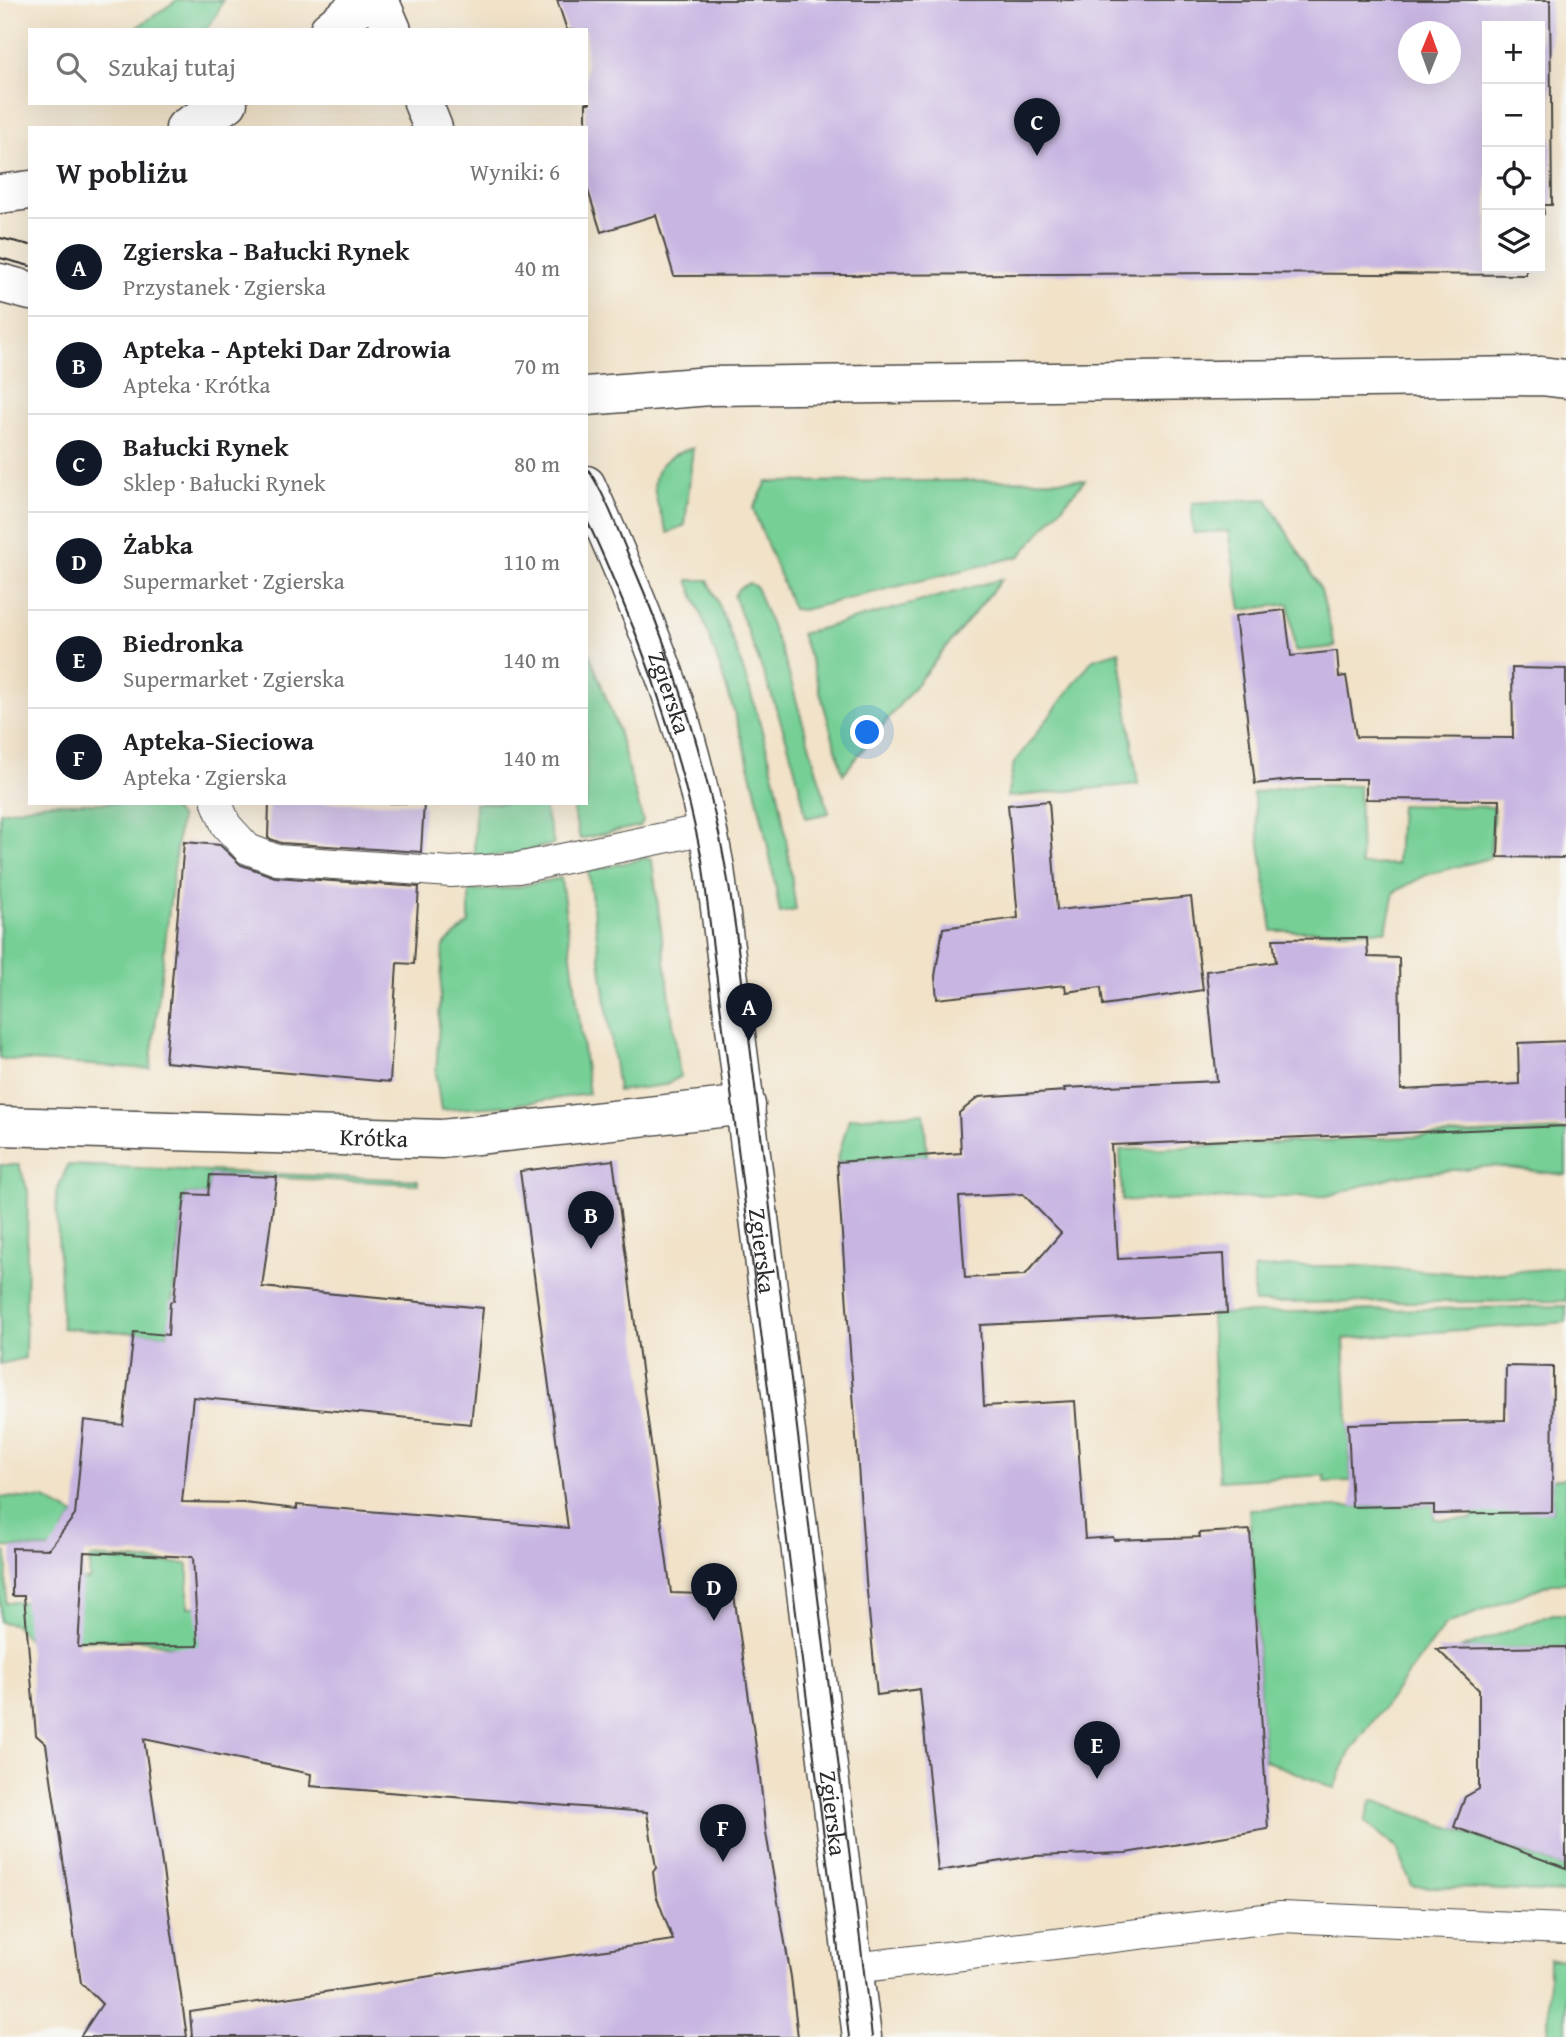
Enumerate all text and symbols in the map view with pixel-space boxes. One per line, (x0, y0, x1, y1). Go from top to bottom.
north arrow (1398, 21, 1461, 84)
map controls (1482, 21, 1545, 273)
button: + (1482, 21, 1545, 84)
search box (28, 28, 588, 105)
text: Szukaj tutaj (108, 47, 236, 86)
icon: search (52, 48, 90, 86)
button: − (1482, 84, 1545, 147)
pin: C (1014, 98, 1060, 156)
button: locate (1482, 147, 1545, 210)
text: W pobliżu (56, 150, 188, 194)
text: Wyniki: 6 (470, 155, 560, 188)
button: layers (1482, 210, 1545, 273)
text: Zgierska - Bałucki Rynek (123, 231, 409, 270)
text: A (72, 251, 86, 284)
text: 40 m (514, 251, 560, 284)
text: Przystanek · Zgierska (123, 270, 326, 303)
text: Apteka - Apteki Dar Zdrowia (123, 329, 451, 368)
text: B (72, 349, 86, 382)
text: 70 m (514, 349, 560, 382)
text: Apteka · Krótka (123, 368, 270, 401)
text: Bałucki Rynek (123, 427, 288, 466)
text: C (72, 447, 86, 480)
text: 80 m (514, 447, 560, 480)
text: Sklep · Bałucki Rynek (123, 466, 326, 499)
text: Żabka (123, 525, 193, 564)
text: D (72, 545, 86, 578)
text: 110 m (503, 545, 560, 578)
text: Supermarket · Zgierska (123, 564, 345, 597)
text: Biedronka (123, 623, 244, 662)
text: E (73, 643, 85, 676)
text: 140 m (503, 643, 560, 676)
street label: Zgierska (640, 646, 701, 739)
text: Supermarket · Zgierska (123, 662, 345, 695)
your location (850, 715, 884, 749)
text: Apteka-Sieciowa (123, 721, 314, 760)
text: F (73, 741, 85, 774)
text: 140 m (503, 741, 560, 774)
text: Apteka · Zgierska (123, 760, 287, 793)
pin: A (726, 983, 772, 1041)
street label: Krótka (339, 1118, 409, 1156)
pin: B (568, 1191, 614, 1249)
street label: Zgierska (740, 1206, 786, 1296)
pin: D (691, 1563, 737, 1621)
pin: E (1074, 1721, 1120, 1779)
street label: Zgierska (811, 1768, 857, 1858)
pin: F (700, 1804, 746, 1862)

